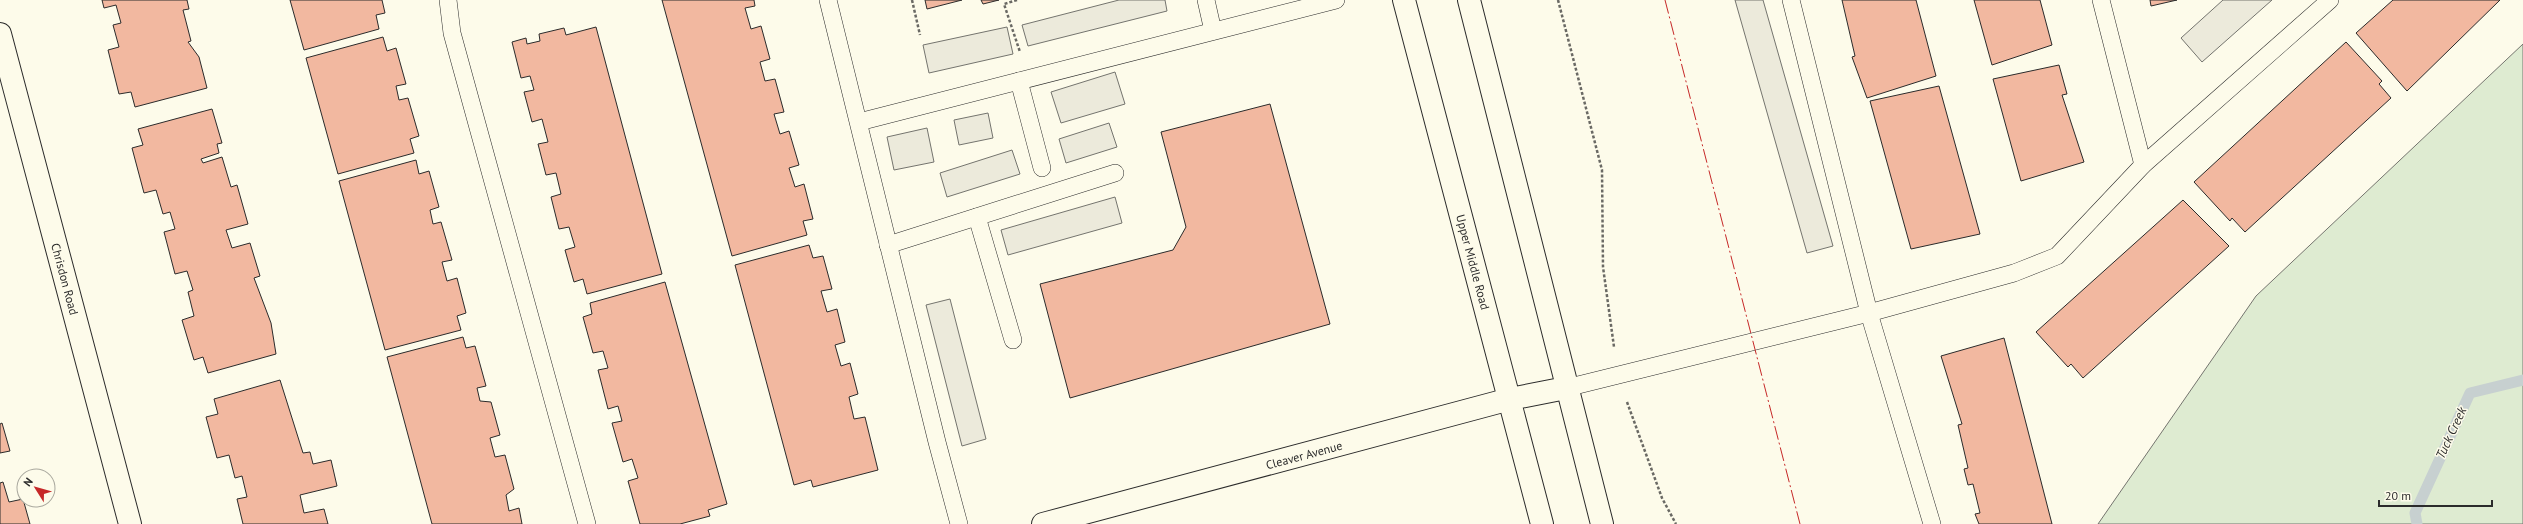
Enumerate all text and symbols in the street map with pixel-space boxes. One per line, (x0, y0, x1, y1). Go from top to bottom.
street label: Upper Middle Road (1453, 213, 1493, 311)
street label: Chrisdon Road (48, 241, 82, 317)
water label: Tuck Creek (2432, 403, 2471, 462)
street label: Cleaver Avenue (1264, 438, 1344, 472)
north arrow (16, 468, 56, 508)
text: N (20, 475, 36, 489)
scale bar (2379, 482, 2492, 508)
text: 20 m (2385, 488, 2411, 503)

